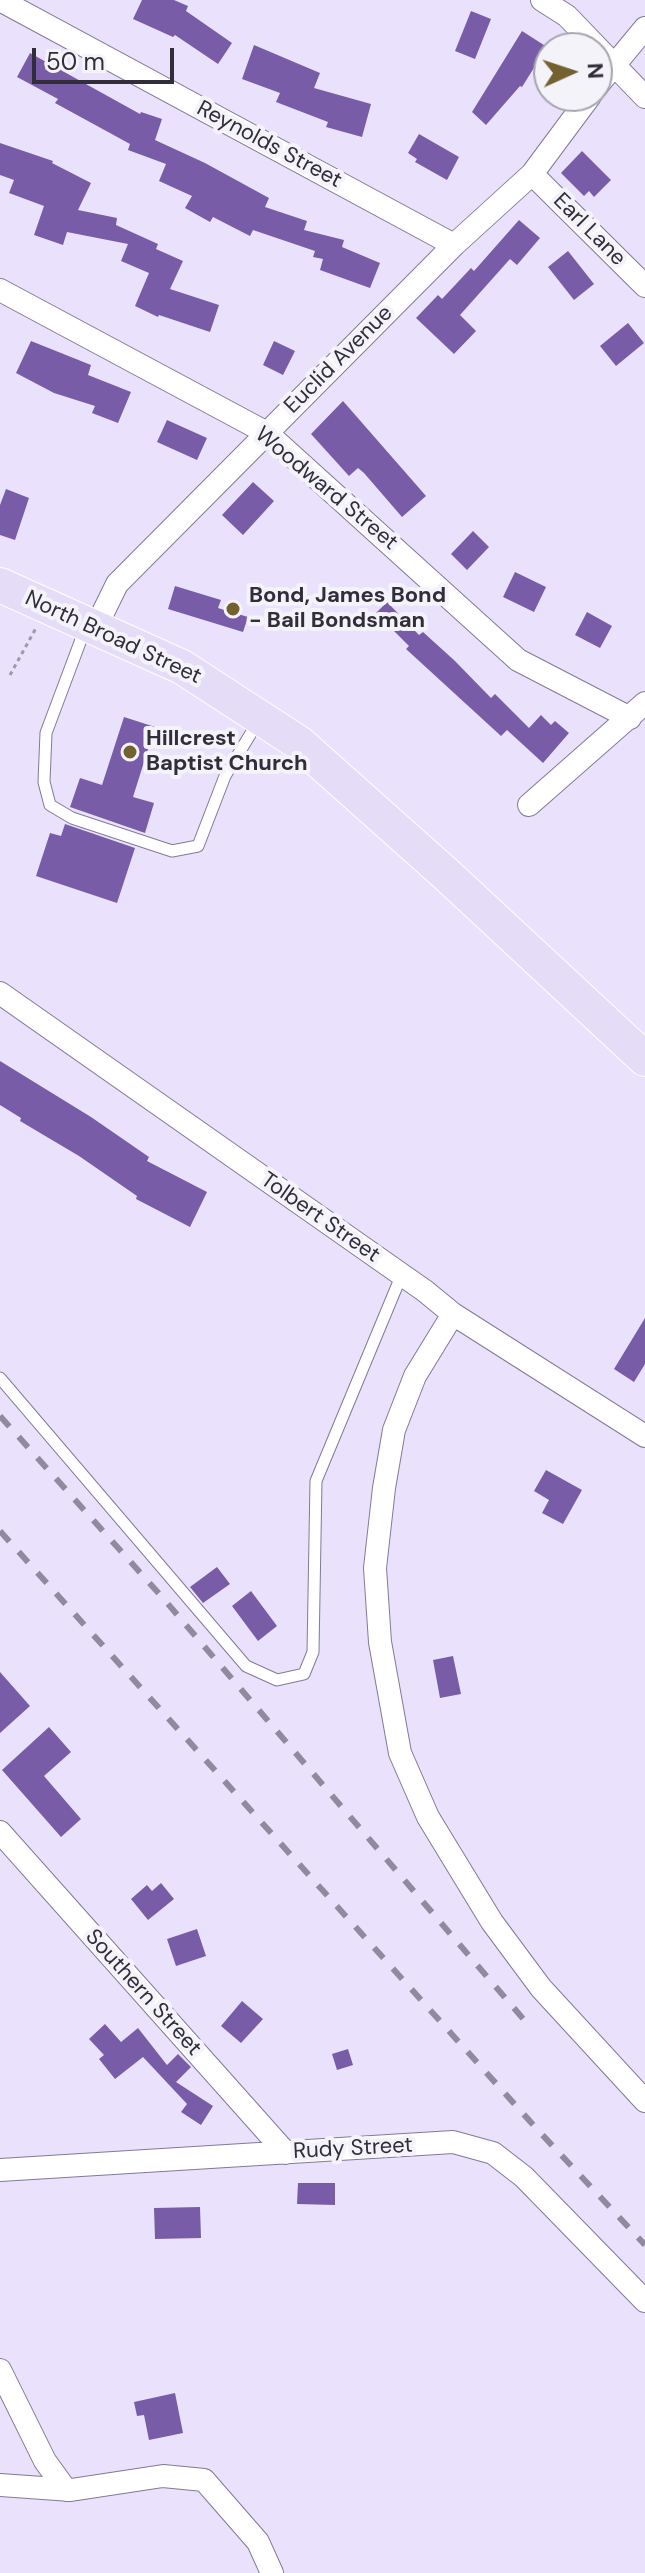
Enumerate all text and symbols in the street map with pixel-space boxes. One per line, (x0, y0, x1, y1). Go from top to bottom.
scale bar (36, 32, 178, 82)
north arrow (533, 32, 613, 112)
text: 50 m (46, 46, 105, 77)
text: N (581, 62, 610, 80)
street label: Reynolds Street (192, 96, 346, 194)
street label: Earl Lane (547, 188, 631, 272)
street label: Euclid Avenue (279, 300, 399, 420)
street label: Woodward Street (249, 422, 403, 556)
place label: Bond, James Bond - Bail Bondsman (249, 583, 446, 634)
street label: North Broad Street (21, 586, 205, 690)
marker: Bond, James Bond - Bail Bondsman (224, 600, 242, 618)
place label: Hillcrest Baptist Church (146, 726, 308, 778)
marker: Hillcrest Baptist Church (121, 743, 139, 761)
street label: Tolbert Street (255, 1167, 385, 1269)
street label: Southern Street (79, 1924, 207, 2062)
street label: Rudy Street (292, 2133, 414, 2165)

